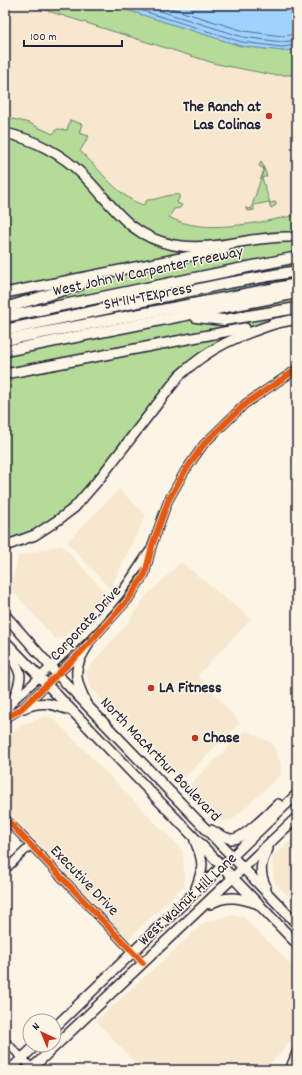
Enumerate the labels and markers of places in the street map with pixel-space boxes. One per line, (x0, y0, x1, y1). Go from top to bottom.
place label: The Ranch at Las Colinas (183, 96, 261, 137)
marker: The Ranch at Las Colinas (264, 111, 274, 121)
place label: LA Fitness (159, 677, 222, 700)
marker: LA Fitness (146, 683, 156, 693)
place label: Chase (203, 727, 240, 750)
marker: Chase (190, 733, 200, 743)

